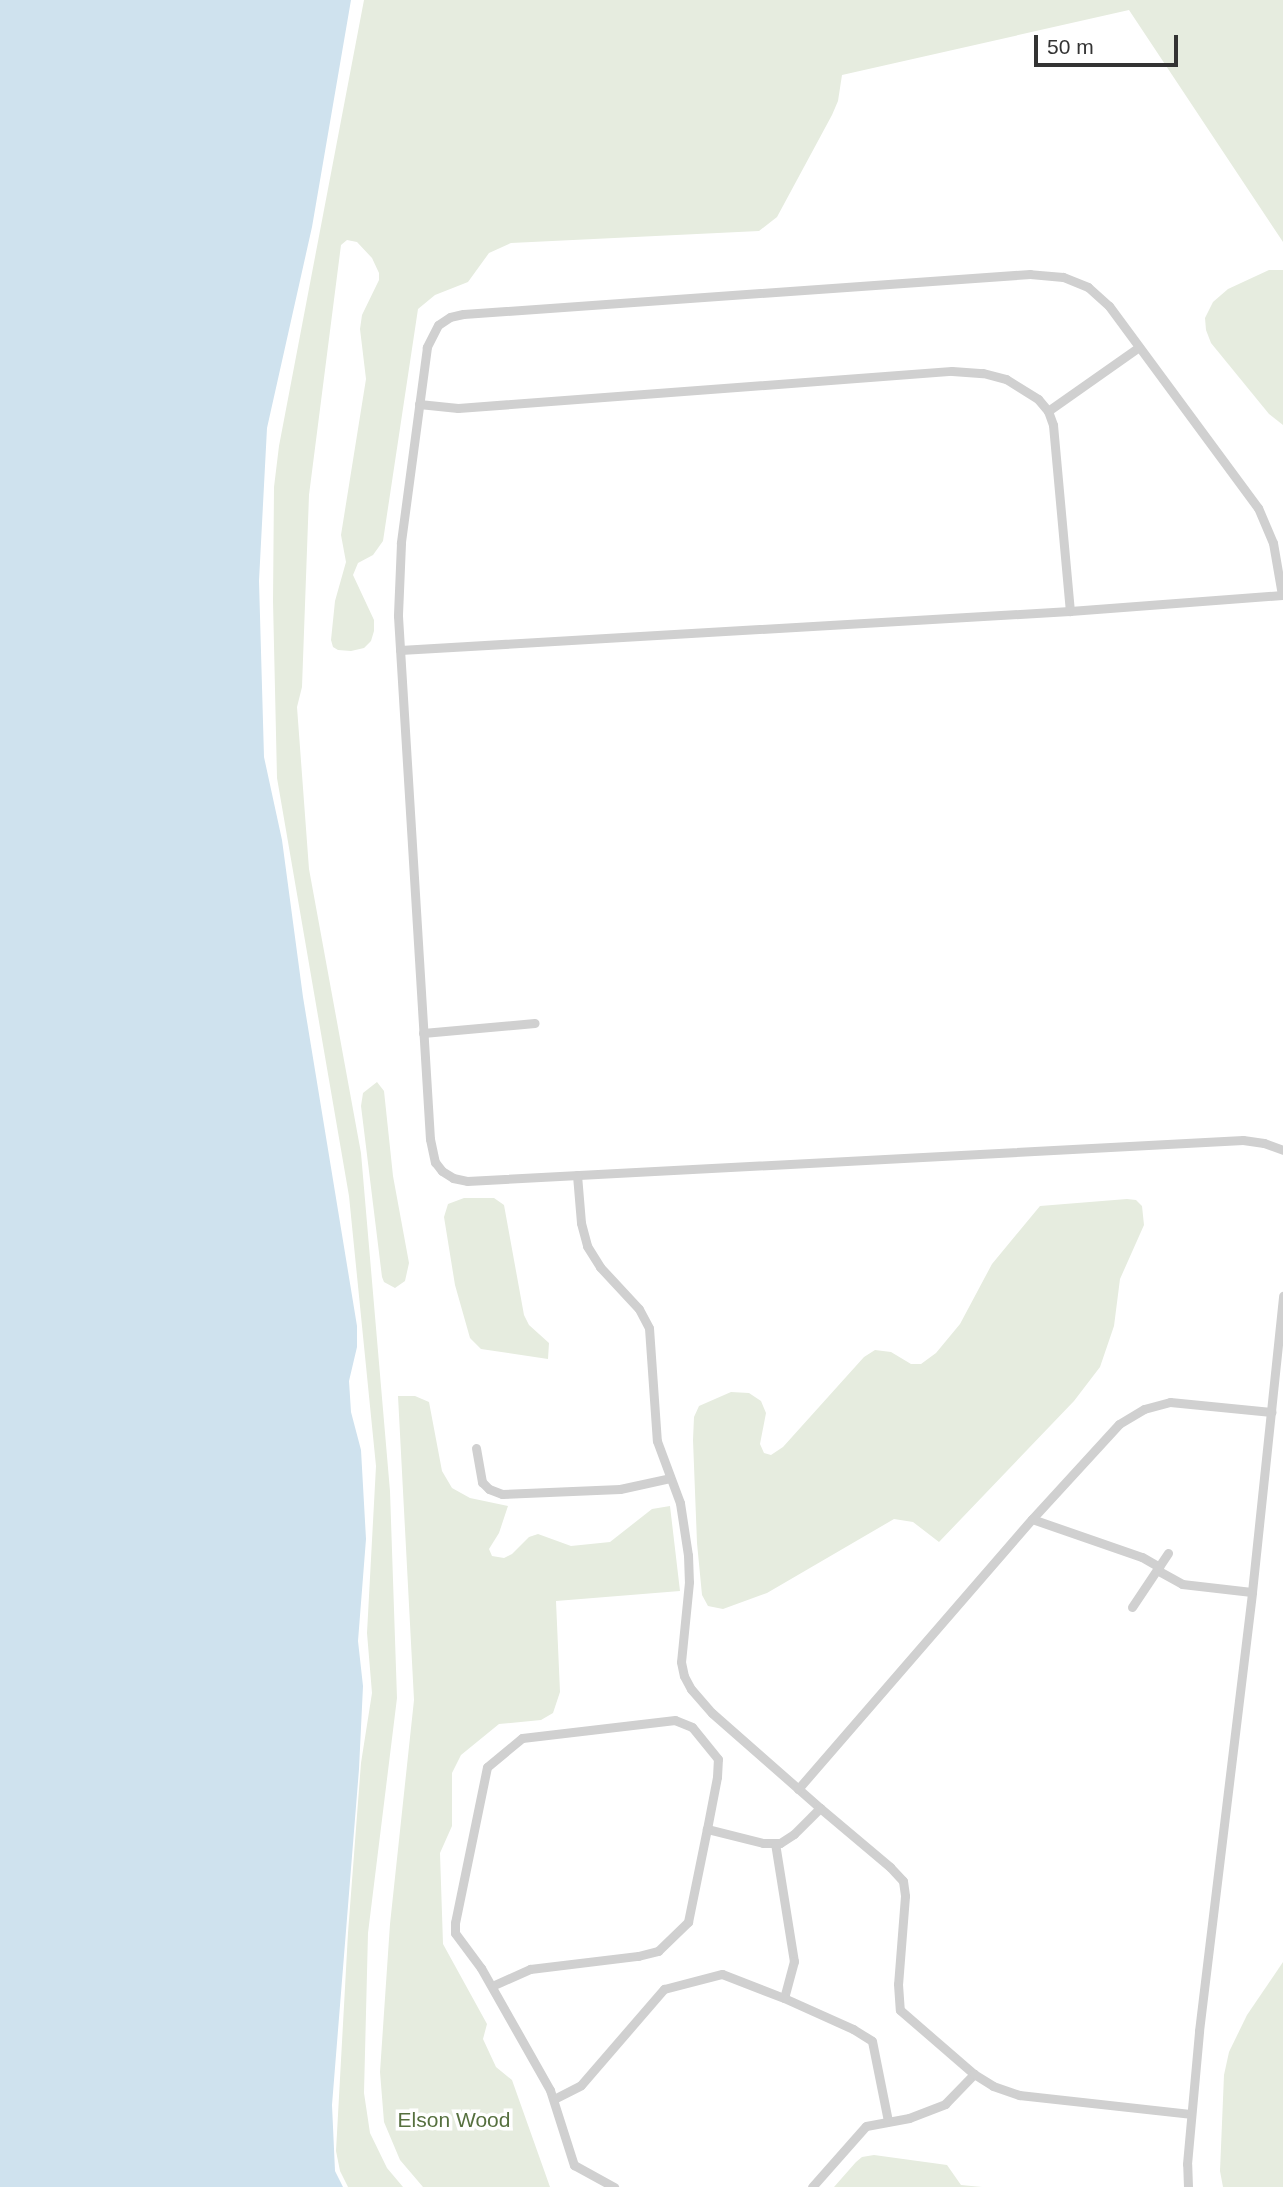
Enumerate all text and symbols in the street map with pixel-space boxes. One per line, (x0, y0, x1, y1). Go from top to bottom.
scale bar (1038, 21, 1182, 65)
text: 50 m (1047, 35, 1094, 58)
park label: Elson Wood (398, 2107, 510, 2133)

